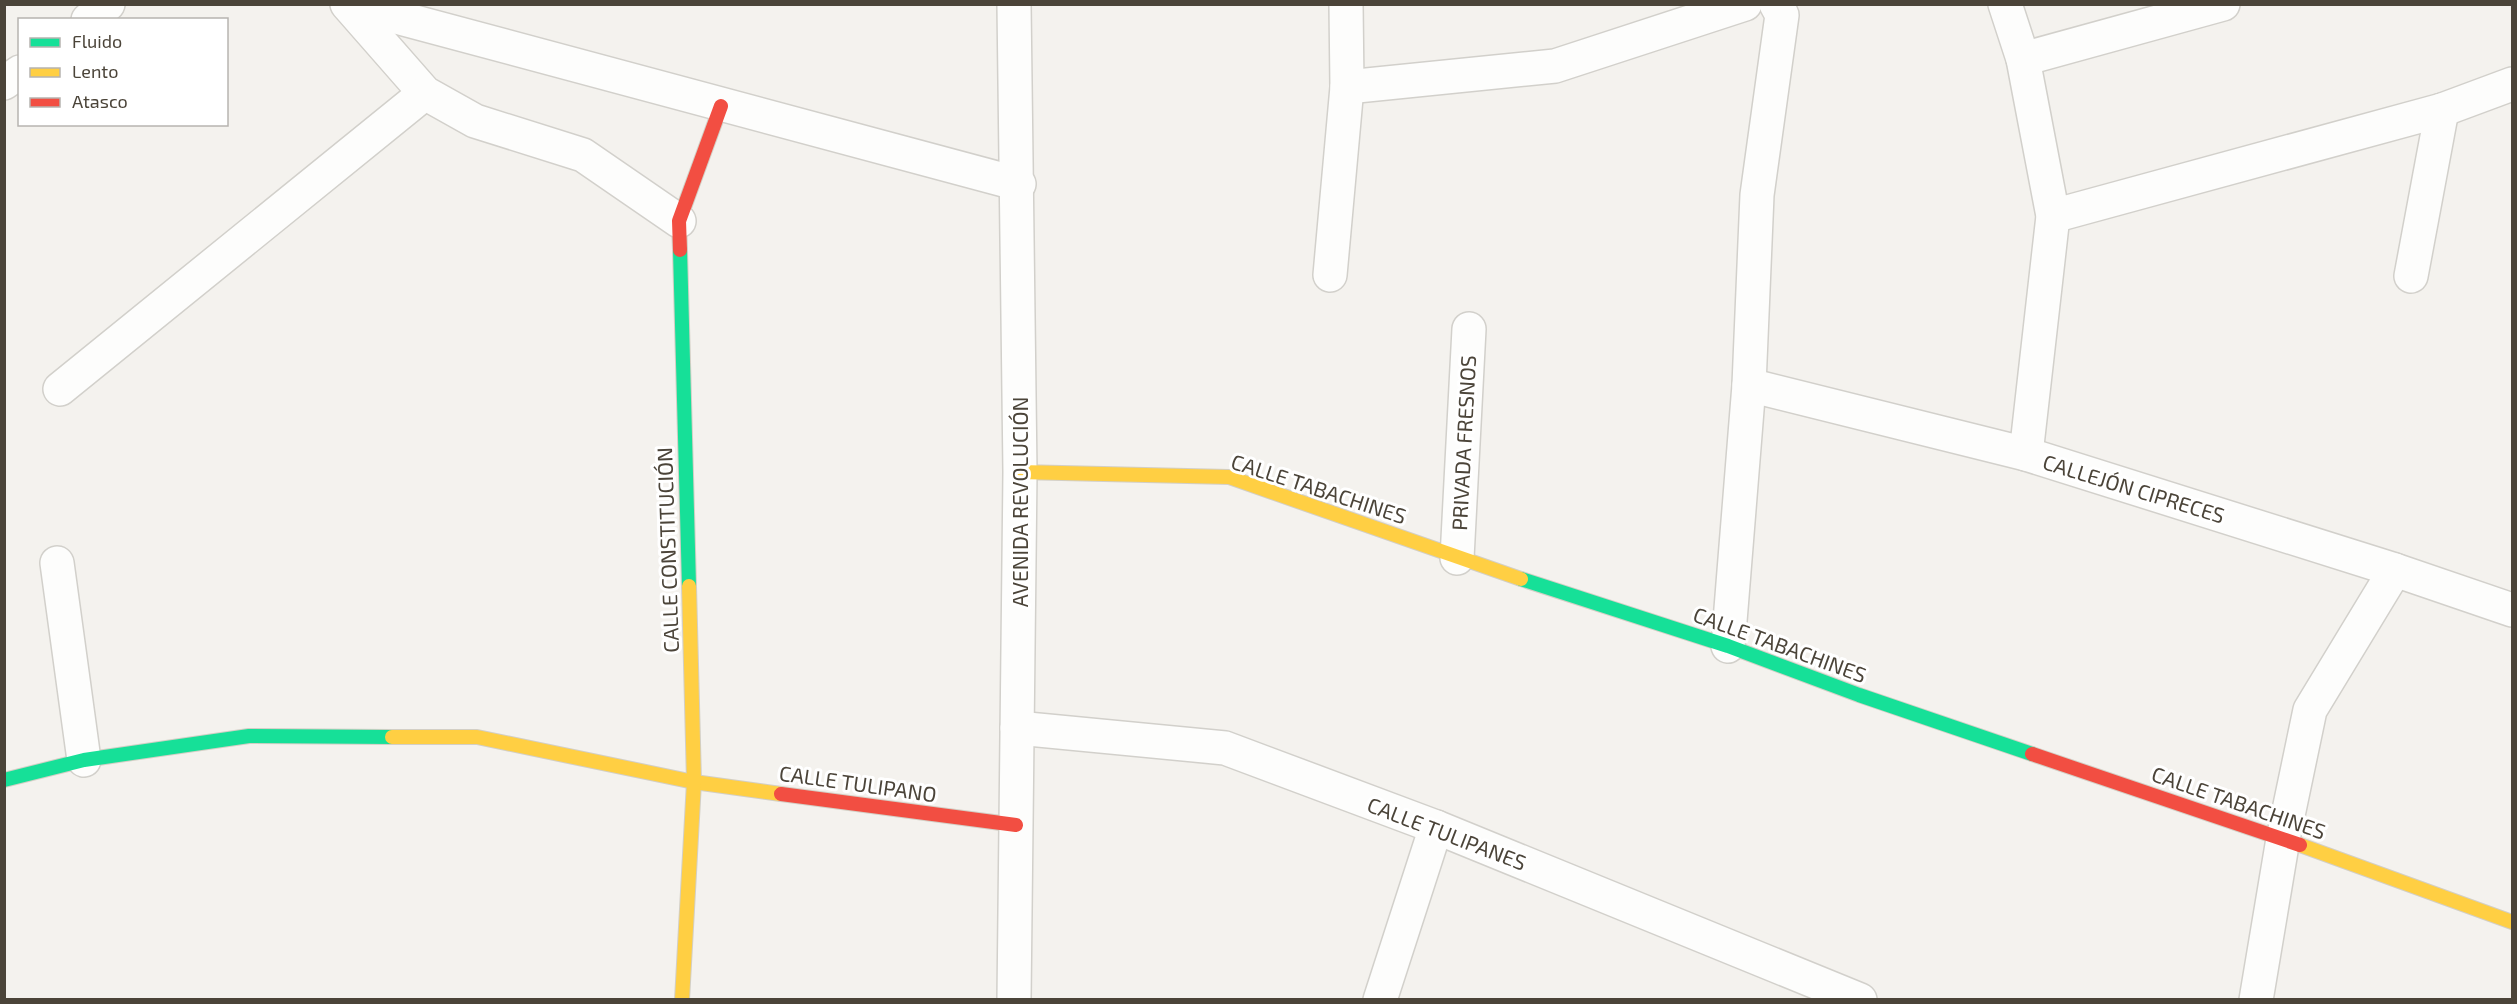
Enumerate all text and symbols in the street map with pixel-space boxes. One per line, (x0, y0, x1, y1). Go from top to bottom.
legend (18, 18, 228, 126)
text: Fluido (72, 30, 122, 52)
text: Lento (72, 60, 118, 82)
text: Atasco (72, 90, 128, 112)
street label: PRIVADA FRESNOS (1446, 355, 1480, 531)
street label: AVENIDA REVOLUCIÓN (1007, 397, 1032, 607)
street label: CALLE CONSTITUCIÓN (651, 447, 683, 653)
street label: CALLE TABACHINES (1228, 448, 1410, 528)
street label: CALLEJÓN CIPRECES (2040, 448, 2228, 528)
street label: CALLE TABACHINES (1690, 601, 1870, 687)
street label: CALLE TULIPANO (778, 760, 938, 806)
street label: CALLE TABACHINES (2149, 760, 2329, 844)
street label: CALLE TULIPANES (1364, 791, 1530, 875)

